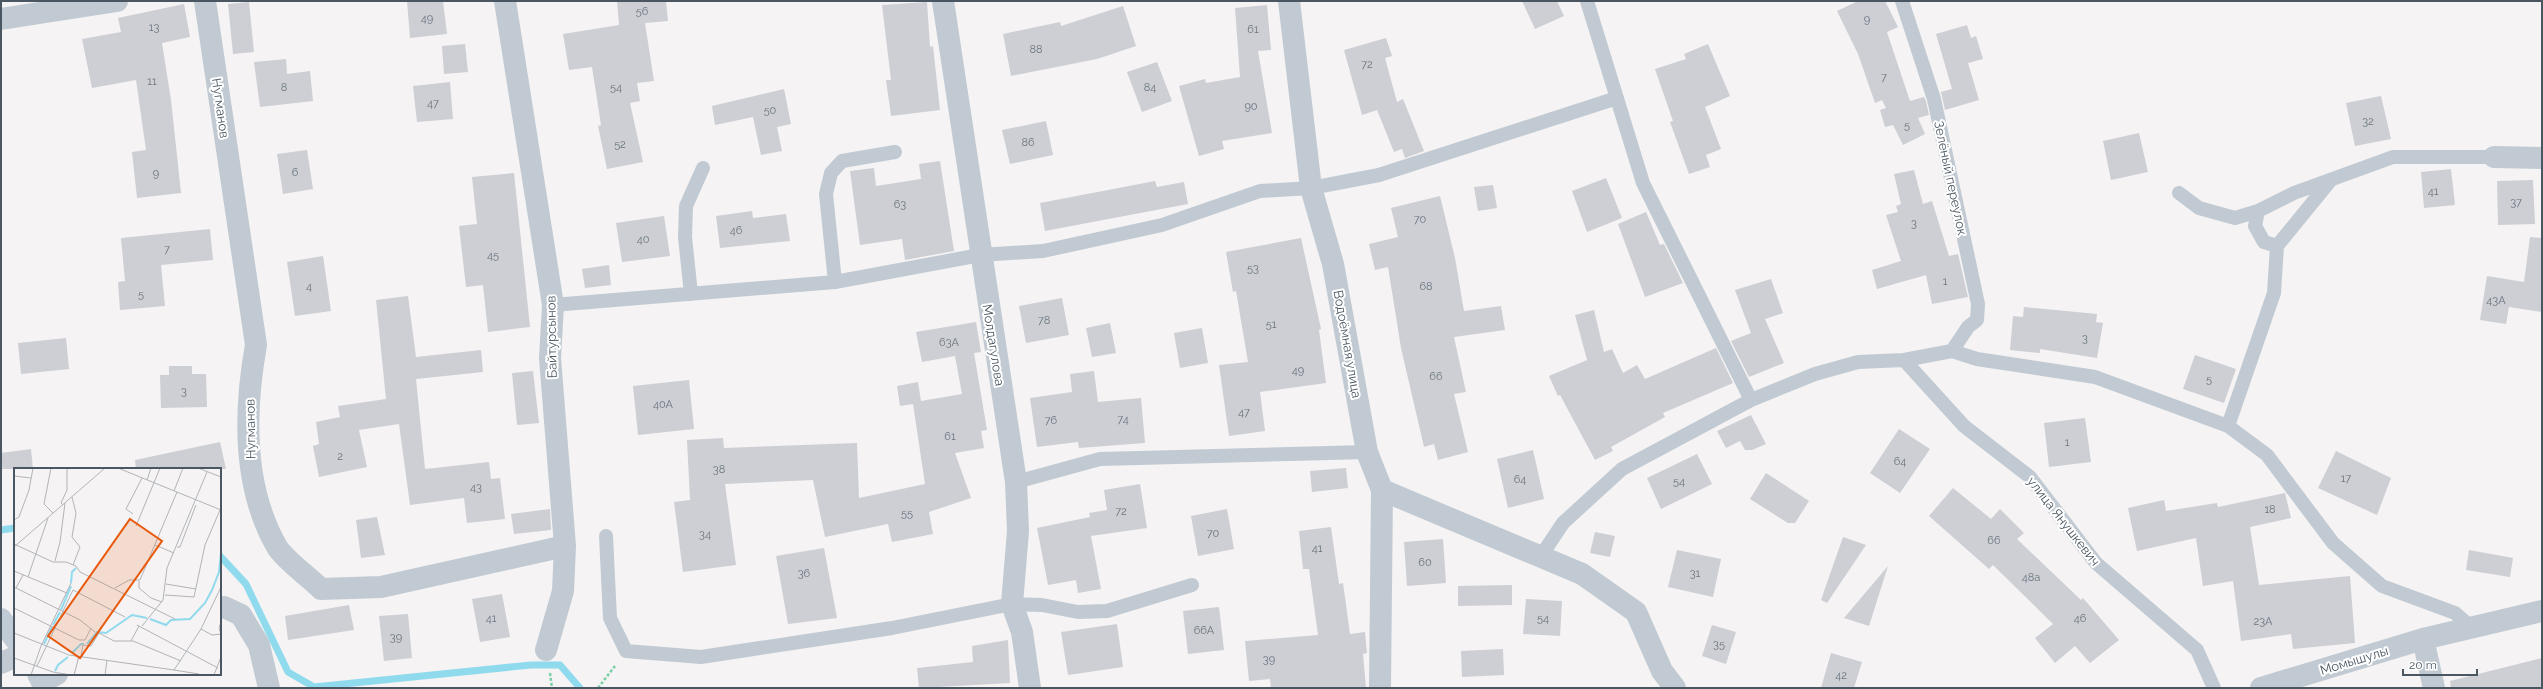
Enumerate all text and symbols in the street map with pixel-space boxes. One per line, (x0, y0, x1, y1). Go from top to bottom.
house number: 56 (636, 5, 649, 18)
house number: 49 (421, 12, 433, 25)
house number: 9 (1864, 13, 1870, 26)
house number: 13 (149, 21, 159, 34)
house number: 61 (1247, 23, 1259, 36)
house number: 88 (1029, 43, 1043, 56)
house number: 72 (1361, 58, 1373, 71)
house number: 7 (1881, 71, 1887, 84)
house number: 11 (147, 75, 157, 88)
street label: Нугманов (209, 77, 232, 139)
house number: 8 (281, 81, 287, 94)
house number: 54 (610, 81, 622, 94)
house number: 84 (1144, 81, 1156, 94)
house number: 47 (427, 97, 439, 110)
house number: 90 (1244, 100, 1258, 113)
house number: 50 (764, 104, 777, 117)
house number: 32 (2362, 115, 2374, 128)
house number: 5 (1904, 119, 1910, 132)
street label: Зелёный переулок (1931, 120, 1970, 237)
house number: 86 (1021, 136, 1035, 149)
house number: 52 (614, 138, 626, 151)
house number: 6 (292, 166, 299, 179)
house number: 9 (153, 167, 159, 180)
house number: 41 (2428, 185, 2439, 198)
house number: 37 (2510, 196, 2522, 209)
house number: 63 (894, 198, 906, 211)
house number: 70 (1414, 213, 1427, 226)
house number: 3 (1911, 217, 1917, 230)
house number: 46 (730, 224, 743, 237)
house number: 40 (637, 233, 650, 246)
house number: 7 (164, 243, 170, 256)
house number: 45 (487, 249, 499, 262)
house number: 53 (1247, 262, 1259, 275)
house number: 1 (1943, 275, 1948, 288)
house number: 4 (306, 280, 312, 293)
house number: 68 (1419, 280, 1433, 293)
house number: 5 (138, 288, 144, 301)
street label: Водоёмная улица (1331, 289, 1364, 399)
house number: 43А (2486, 294, 2506, 307)
street label: Байтурсынов (543, 295, 560, 379)
street label: Молдагулова (980, 303, 1007, 387)
house number: 78 (1038, 314, 1050, 327)
house number: 51 (1266, 318, 1277, 331)
house number: 3 (2082, 332, 2088, 345)
house number: 63А (939, 336, 960, 349)
house number: 49 (1292, 364, 1304, 377)
house number: 66 (1429, 370, 1443, 383)
house number: 5 (2206, 373, 2212, 386)
house number: 3 (181, 385, 187, 398)
house number: 40А (653, 398, 674, 411)
street label: Нугманов (242, 399, 259, 459)
house number: 47 (1238, 406, 1250, 419)
house number: 74 (1117, 413, 1129, 426)
house number: 76 (1045, 414, 1058, 427)
house number: 61 (944, 430, 956, 443)
house number: 1 (2065, 436, 2070, 449)
house number: 2 (337, 450, 343, 463)
house number: 64 (1894, 455, 1906, 468)
house number: 38 (713, 463, 725, 476)
inset map (14, 468, 221, 675)
house number: 17 (2341, 472, 2351, 485)
house number: 64 (1514, 473, 1526, 486)
street label: улица Янушкевич (2024, 474, 2103, 569)
house number: 54 (1673, 475, 1685, 488)
house number: 43 (470, 481, 482, 494)
house number: 18 (2264, 503, 2276, 516)
house number: 72 (1115, 505, 1127, 518)
house number: 55 (901, 507, 913, 520)
house number: 70 (1207, 527, 1220, 540)
house number: 34 (699, 528, 711, 541)
house number: 66 (1987, 534, 2001, 547)
house number: 41 (1312, 542, 1323, 555)
house number: 60 (1418, 556, 1432, 569)
house number: 36 (798, 567, 811, 580)
house number: 31 (1690, 567, 1701, 580)
house number: 48а (2022, 571, 2040, 584)
house number: 41 (486, 612, 497, 625)
house number: 54 (1537, 612, 1549, 625)
house number: 46 (2074, 612, 2087, 625)
house number: 23А (2253, 615, 2273, 628)
house number: 66А (1194, 624, 1215, 637)
house number: 39 (390, 631, 402, 644)
house number: 35 (1713, 638, 1725, 651)
street label: Момышулы (2318, 643, 2390, 678)
scale bar (2403, 651, 2477, 677)
house number: 39 (1263, 653, 1275, 666)
text: 20 m (2409, 658, 2437, 672)
house number: 42 (1835, 669, 1847, 682)

